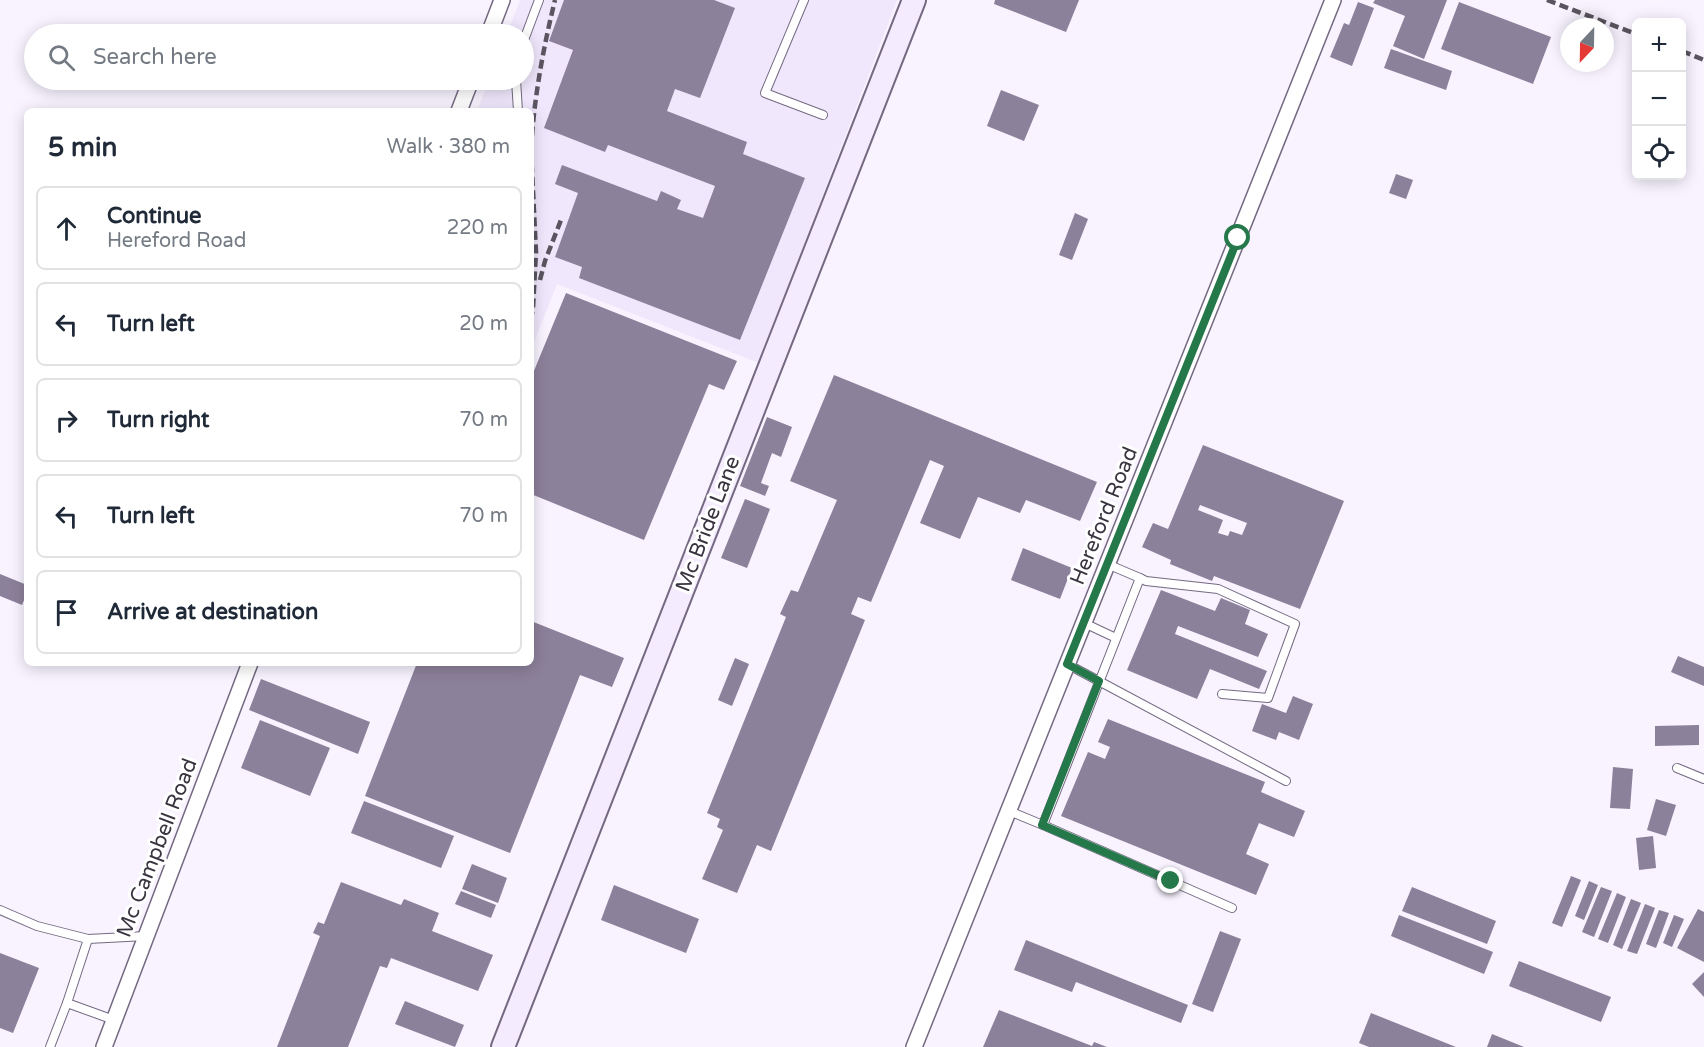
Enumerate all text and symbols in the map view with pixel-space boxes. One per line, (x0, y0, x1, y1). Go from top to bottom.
north arrow (1560, 18, 1614, 72)
map controls (1632, 18, 1686, 180)
button: + (1632, 18, 1686, 72)
search box (24, 24, 534, 90)
icon: search (45, 41, 78, 74)
text: Search here (93, 44, 217, 70)
button: − (1632, 72, 1686, 126)
button: locate (1632, 126, 1686, 180)
text: 5 min (48, 132, 117, 163)
text: Walk · 380 m (387, 135, 510, 159)
text: Continue (107, 203, 202, 229)
icon: ahead (50, 212, 83, 245)
text: 220 m (447, 216, 508, 240)
route start (1224, 224, 1250, 250)
text: Hereford Road (107, 229, 246, 253)
icon: left (50, 308, 83, 341)
text: Turn left (107, 311, 195, 337)
text: 20 m (459, 312, 508, 336)
icon: right (50, 404, 83, 437)
text: Turn right (107, 407, 209, 433)
text: 70 m (459, 408, 508, 432)
street label: Hereford Road (1065, 443, 1143, 589)
street label: Mc Bride Lane (671, 452, 745, 595)
icon: left (50, 500, 83, 533)
text: Turn left (107, 503, 195, 529)
text: 70 m (459, 504, 508, 528)
icon: arrive (50, 596, 83, 629)
text: Arrive at destination (107, 599, 318, 625)
street label: Mc Campbell Road (111, 755, 203, 941)
route end (1157, 867, 1183, 893)

